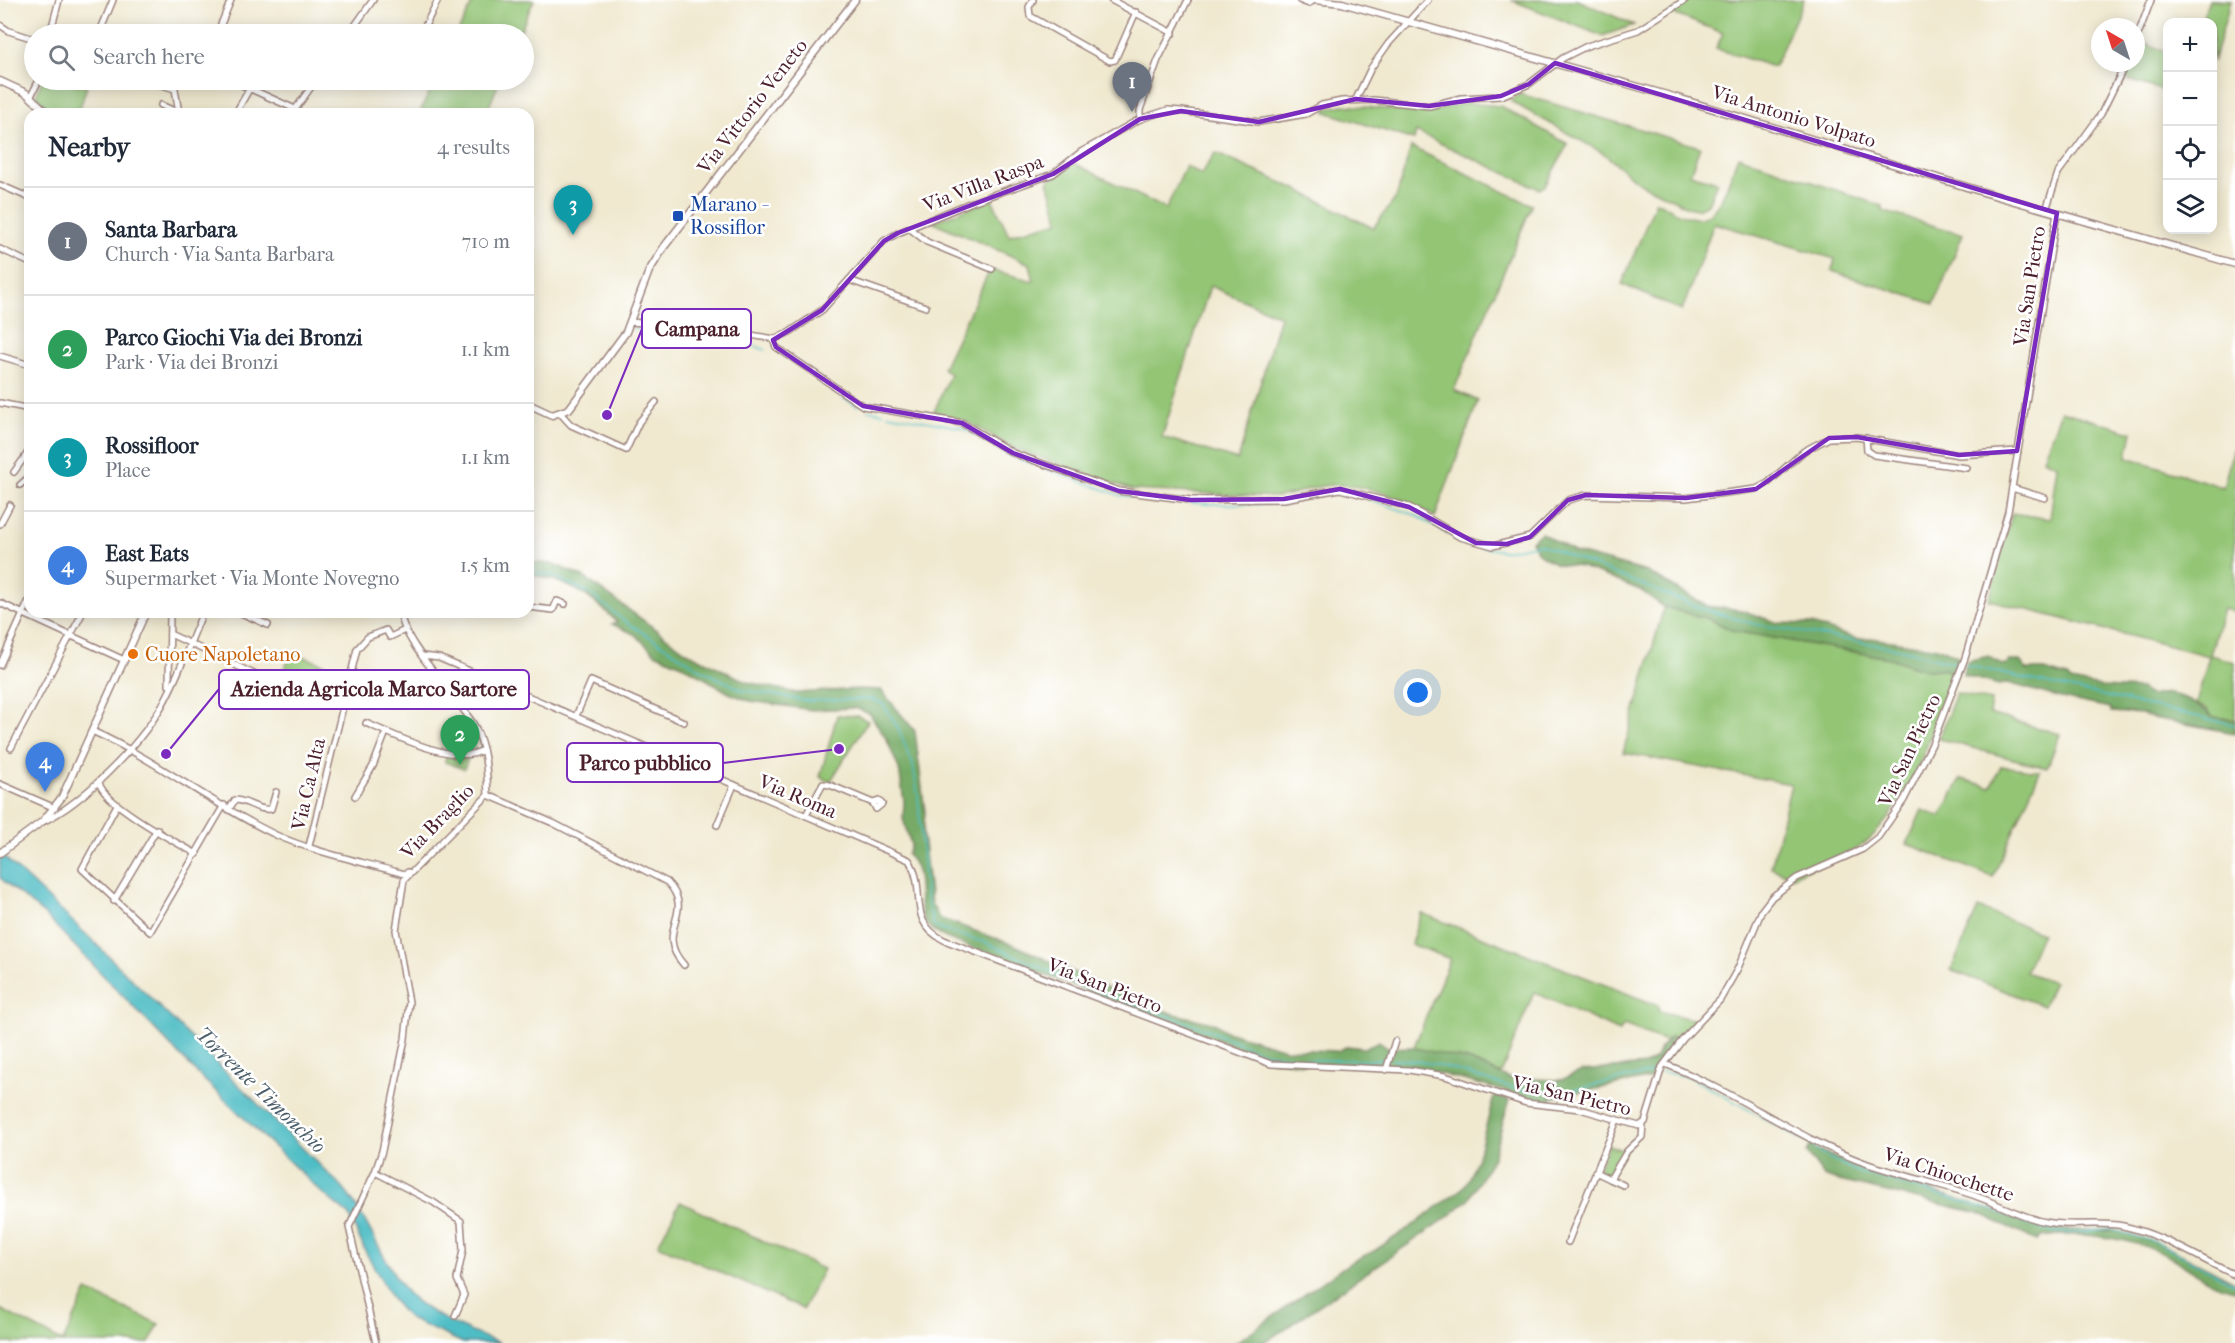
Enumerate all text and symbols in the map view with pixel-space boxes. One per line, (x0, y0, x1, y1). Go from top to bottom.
north arrow (2091, 18, 2145, 72)
map controls (2163, 18, 2217, 234)
button: + (2163, 18, 2217, 72)
search box (24, 24, 534, 90)
street label: Via Vittorio Veneto (692, 34, 812, 179)
icon: search (45, 41, 78, 74)
text: Search here (93, 44, 205, 70)
pin: 1 (1112, 63, 1152, 112)
button: − (2163, 72, 2217, 126)
street label: Via Antonio Volpato (1708, 80, 1879, 152)
button: locate (2163, 126, 2217, 180)
text: Nearby (48, 132, 130, 163)
text: 4 results (437, 136, 510, 159)
street label: Via Villa Raspa (919, 150, 1047, 217)
button: layers (2163, 180, 2217, 234)
pin: 3 (554, 186, 592, 235)
place label: Marano - Rossiflor (690, 193, 769, 239)
marker: Marano - Rossiflor (671, 209, 685, 223)
text: Santa Barbara (105, 217, 237, 243)
street label: Via San Pietro (2008, 224, 2050, 349)
text: 1 (64, 230, 71, 253)
text: 710 m (461, 230, 510, 253)
text: Church · Via Santa Barbara (105, 243, 334, 266)
callout: Campana (642, 309, 751, 348)
text: Campana (655, 317, 740, 341)
text: Parco Giochi Via dei Bronzi (105, 325, 363, 351)
text: 2 (62, 338, 73, 361)
text: 1.1 km (461, 338, 510, 361)
text: Park · Via dei Bronzi (105, 351, 279, 374)
text: Rossifloor (105, 433, 199, 459)
text: 3 (63, 446, 72, 469)
text: 1.1 km (461, 446, 510, 469)
text: Place (105, 459, 151, 482)
text: East Eats (105, 541, 189, 567)
text: 4 (62, 554, 73, 577)
text: 1.5 km (460, 554, 510, 577)
text: Supermarket · Via Monte Novegno (105, 567, 399, 590)
place label: Cuore Napoletano (145, 643, 300, 666)
marker: Cuore Napoletano (126, 647, 140, 661)
callout: Azienda Agricola Marco Sartore (219, 670, 529, 709)
text: Azienda Agricola Marco Sartore (229, 677, 518, 701)
your location (1403, 678, 1432, 707)
street label: Via San Pietro (1873, 690, 1946, 811)
pin: 2 (440, 716, 480, 765)
street label: Via Ca Alta (286, 735, 330, 834)
pin: 4 (26, 742, 64, 792)
callout: Parco pubblico (567, 743, 723, 782)
text: Parco pubblico (579, 751, 711, 775)
street label: Via Roma (754, 769, 841, 823)
street label: Via Braglio (395, 779, 479, 864)
street label: Via San Pietro (1043, 953, 1166, 1018)
water label: Torrente Timonchio (191, 1022, 331, 1158)
street label: Via San Pietro (1509, 1070, 1634, 1120)
street label: Via Chiocchette (1880, 1142, 2017, 1206)

